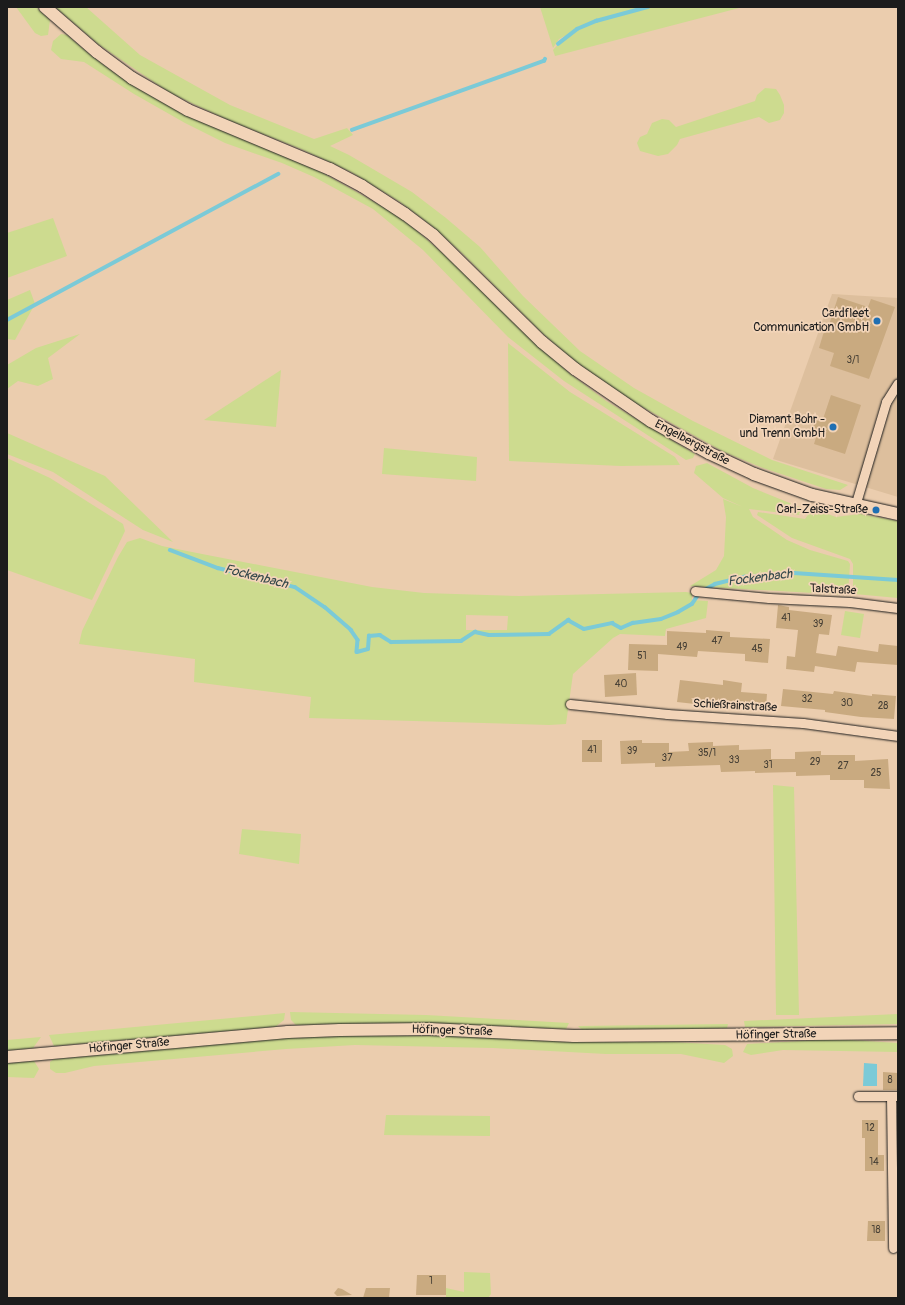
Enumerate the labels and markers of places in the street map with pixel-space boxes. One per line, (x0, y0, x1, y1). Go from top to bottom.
place label: Cardfleet Communication GmbH (753, 307, 869, 335)
marker: Cardfleet Communication GmbH (872, 316, 882, 326)
place label: Diamant Bohr - und Trenn GmbH (739, 413, 825, 441)
marker: Diamant Bohr - und Trenn GmbH (828, 422, 838, 432)
place label: Carl-Zeiss-Straße (777, 503, 868, 517)
marker: Carl-Zeiss-Straße (871, 505, 881, 515)

